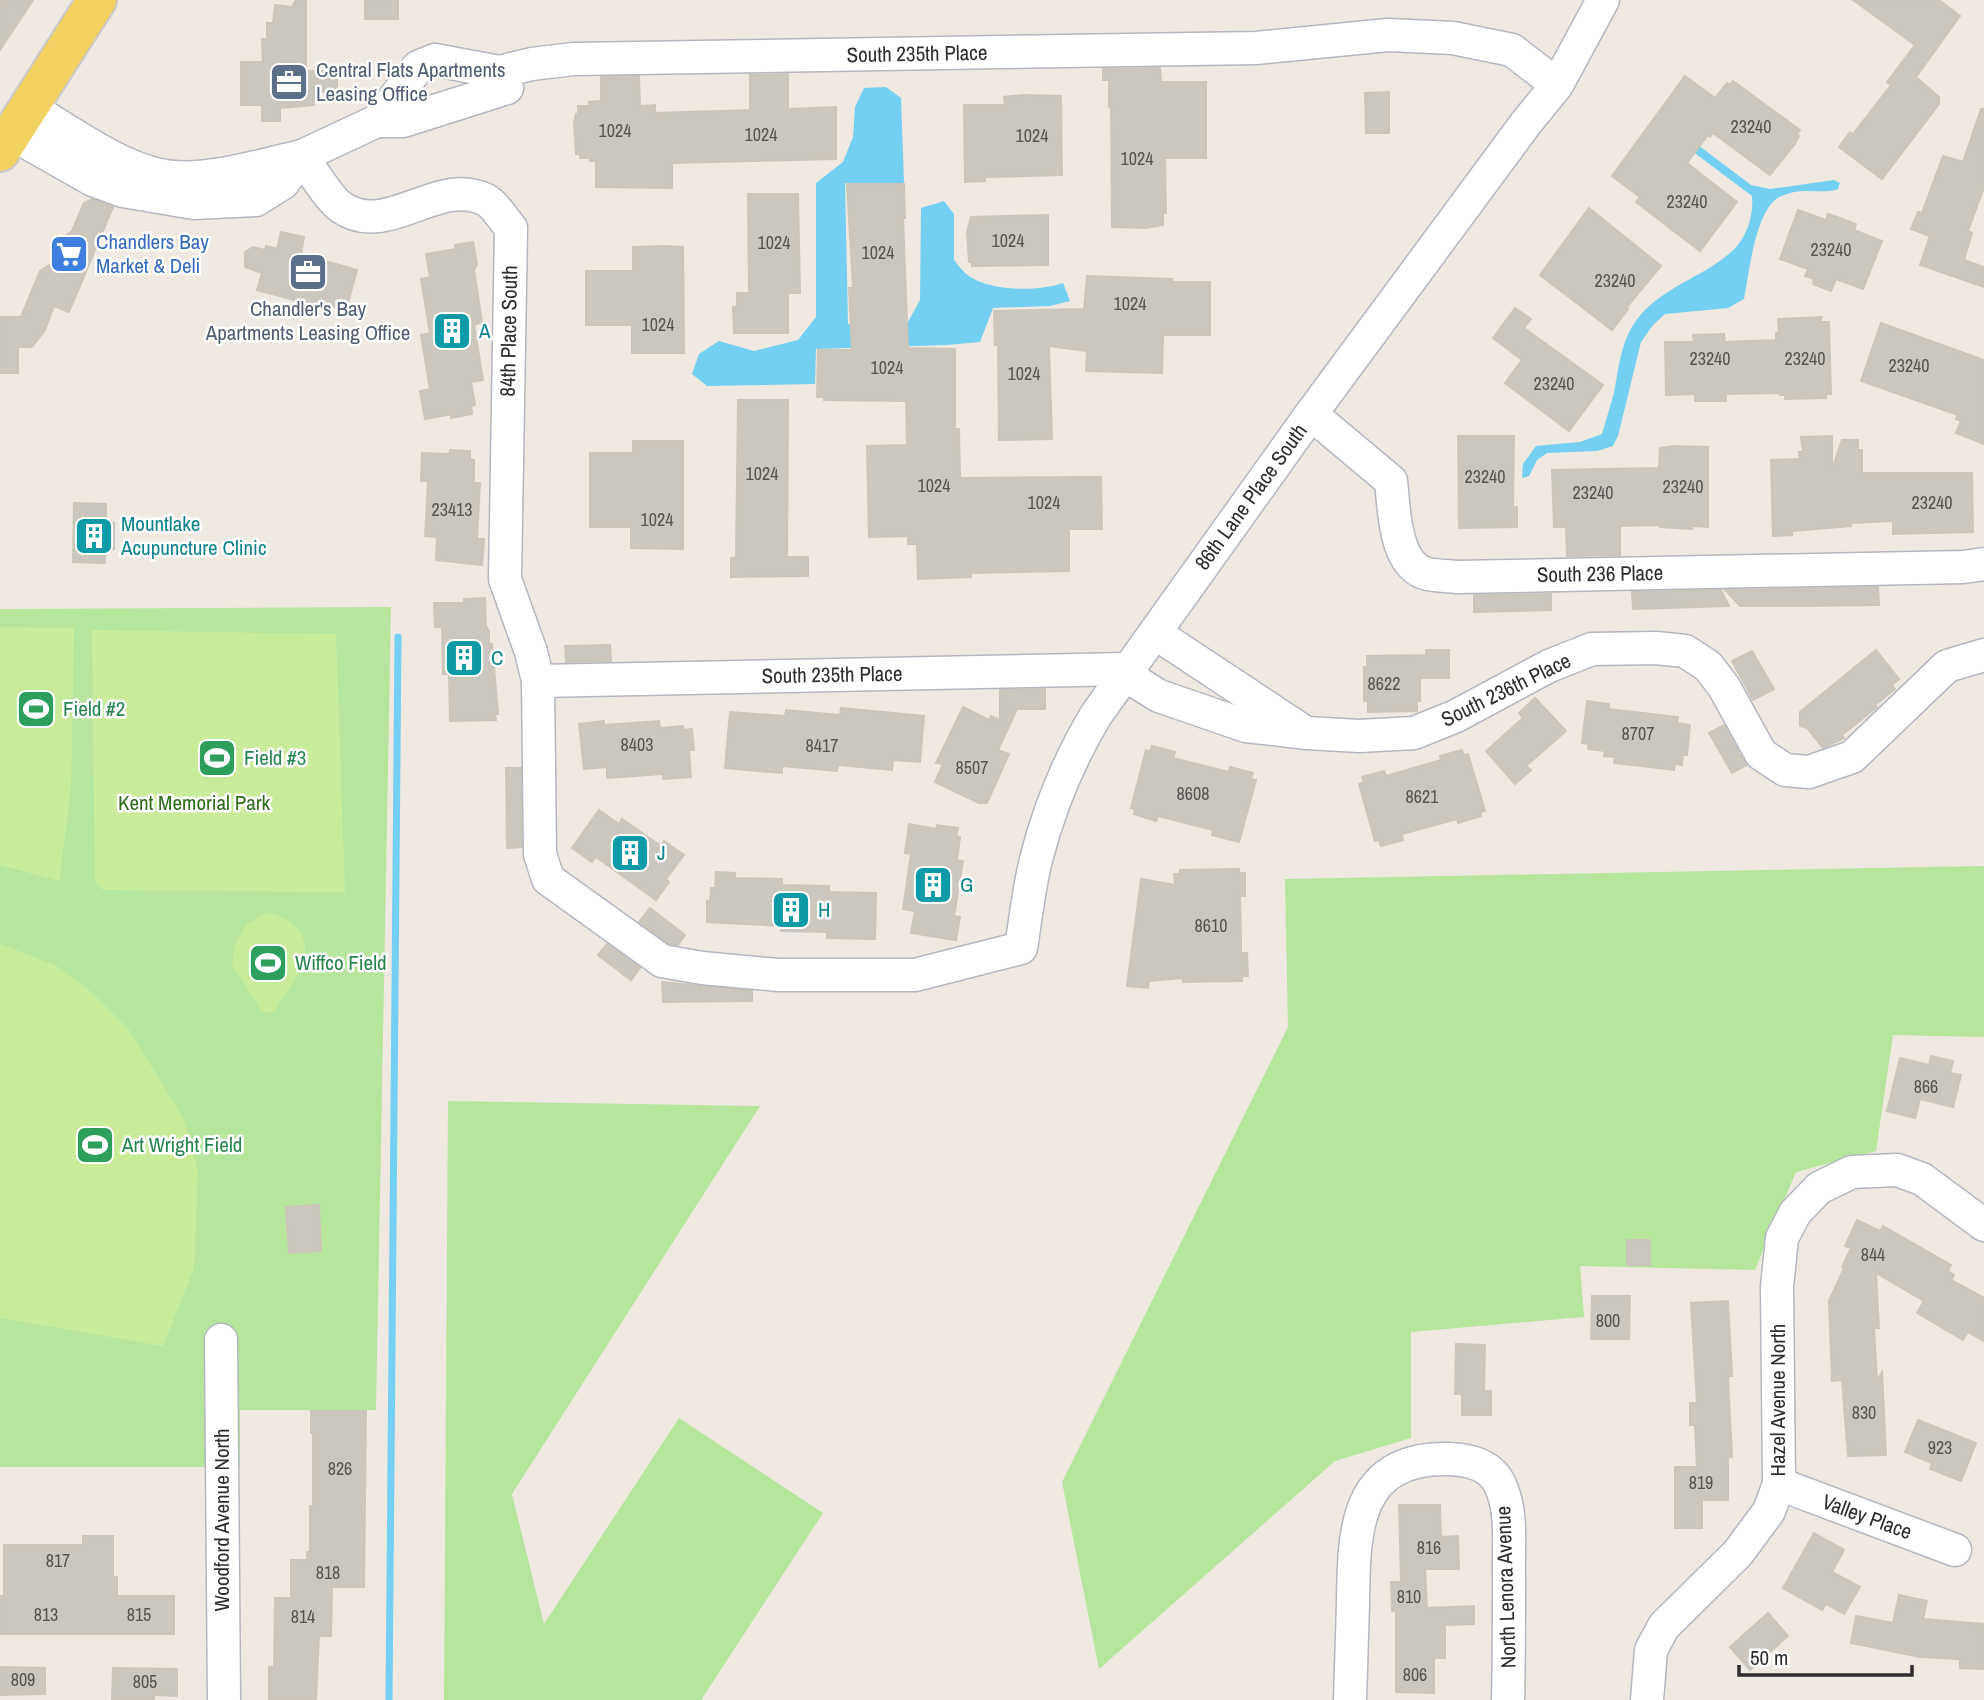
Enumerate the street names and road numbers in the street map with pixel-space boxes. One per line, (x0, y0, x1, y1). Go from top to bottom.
street label: South 235th Place (846, 38, 988, 69)
street label: 84th Place South (493, 265, 524, 397)
street label: 86th Lane Place South (1188, 418, 1314, 576)
street label: South 236 Place (1537, 558, 1663, 589)
street label: South 236th Place (1436, 646, 1575, 733)
street label: South 235th Place (761, 659, 903, 690)
street label: Hazel Avenue North (1763, 1324, 1792, 1476)
street label: Woodford Avenue North (207, 1428, 236, 1612)
street label: Valley Place (1818, 1487, 1916, 1546)
street label: North Lenora Avenue (1488, 1505, 1523, 1669)

